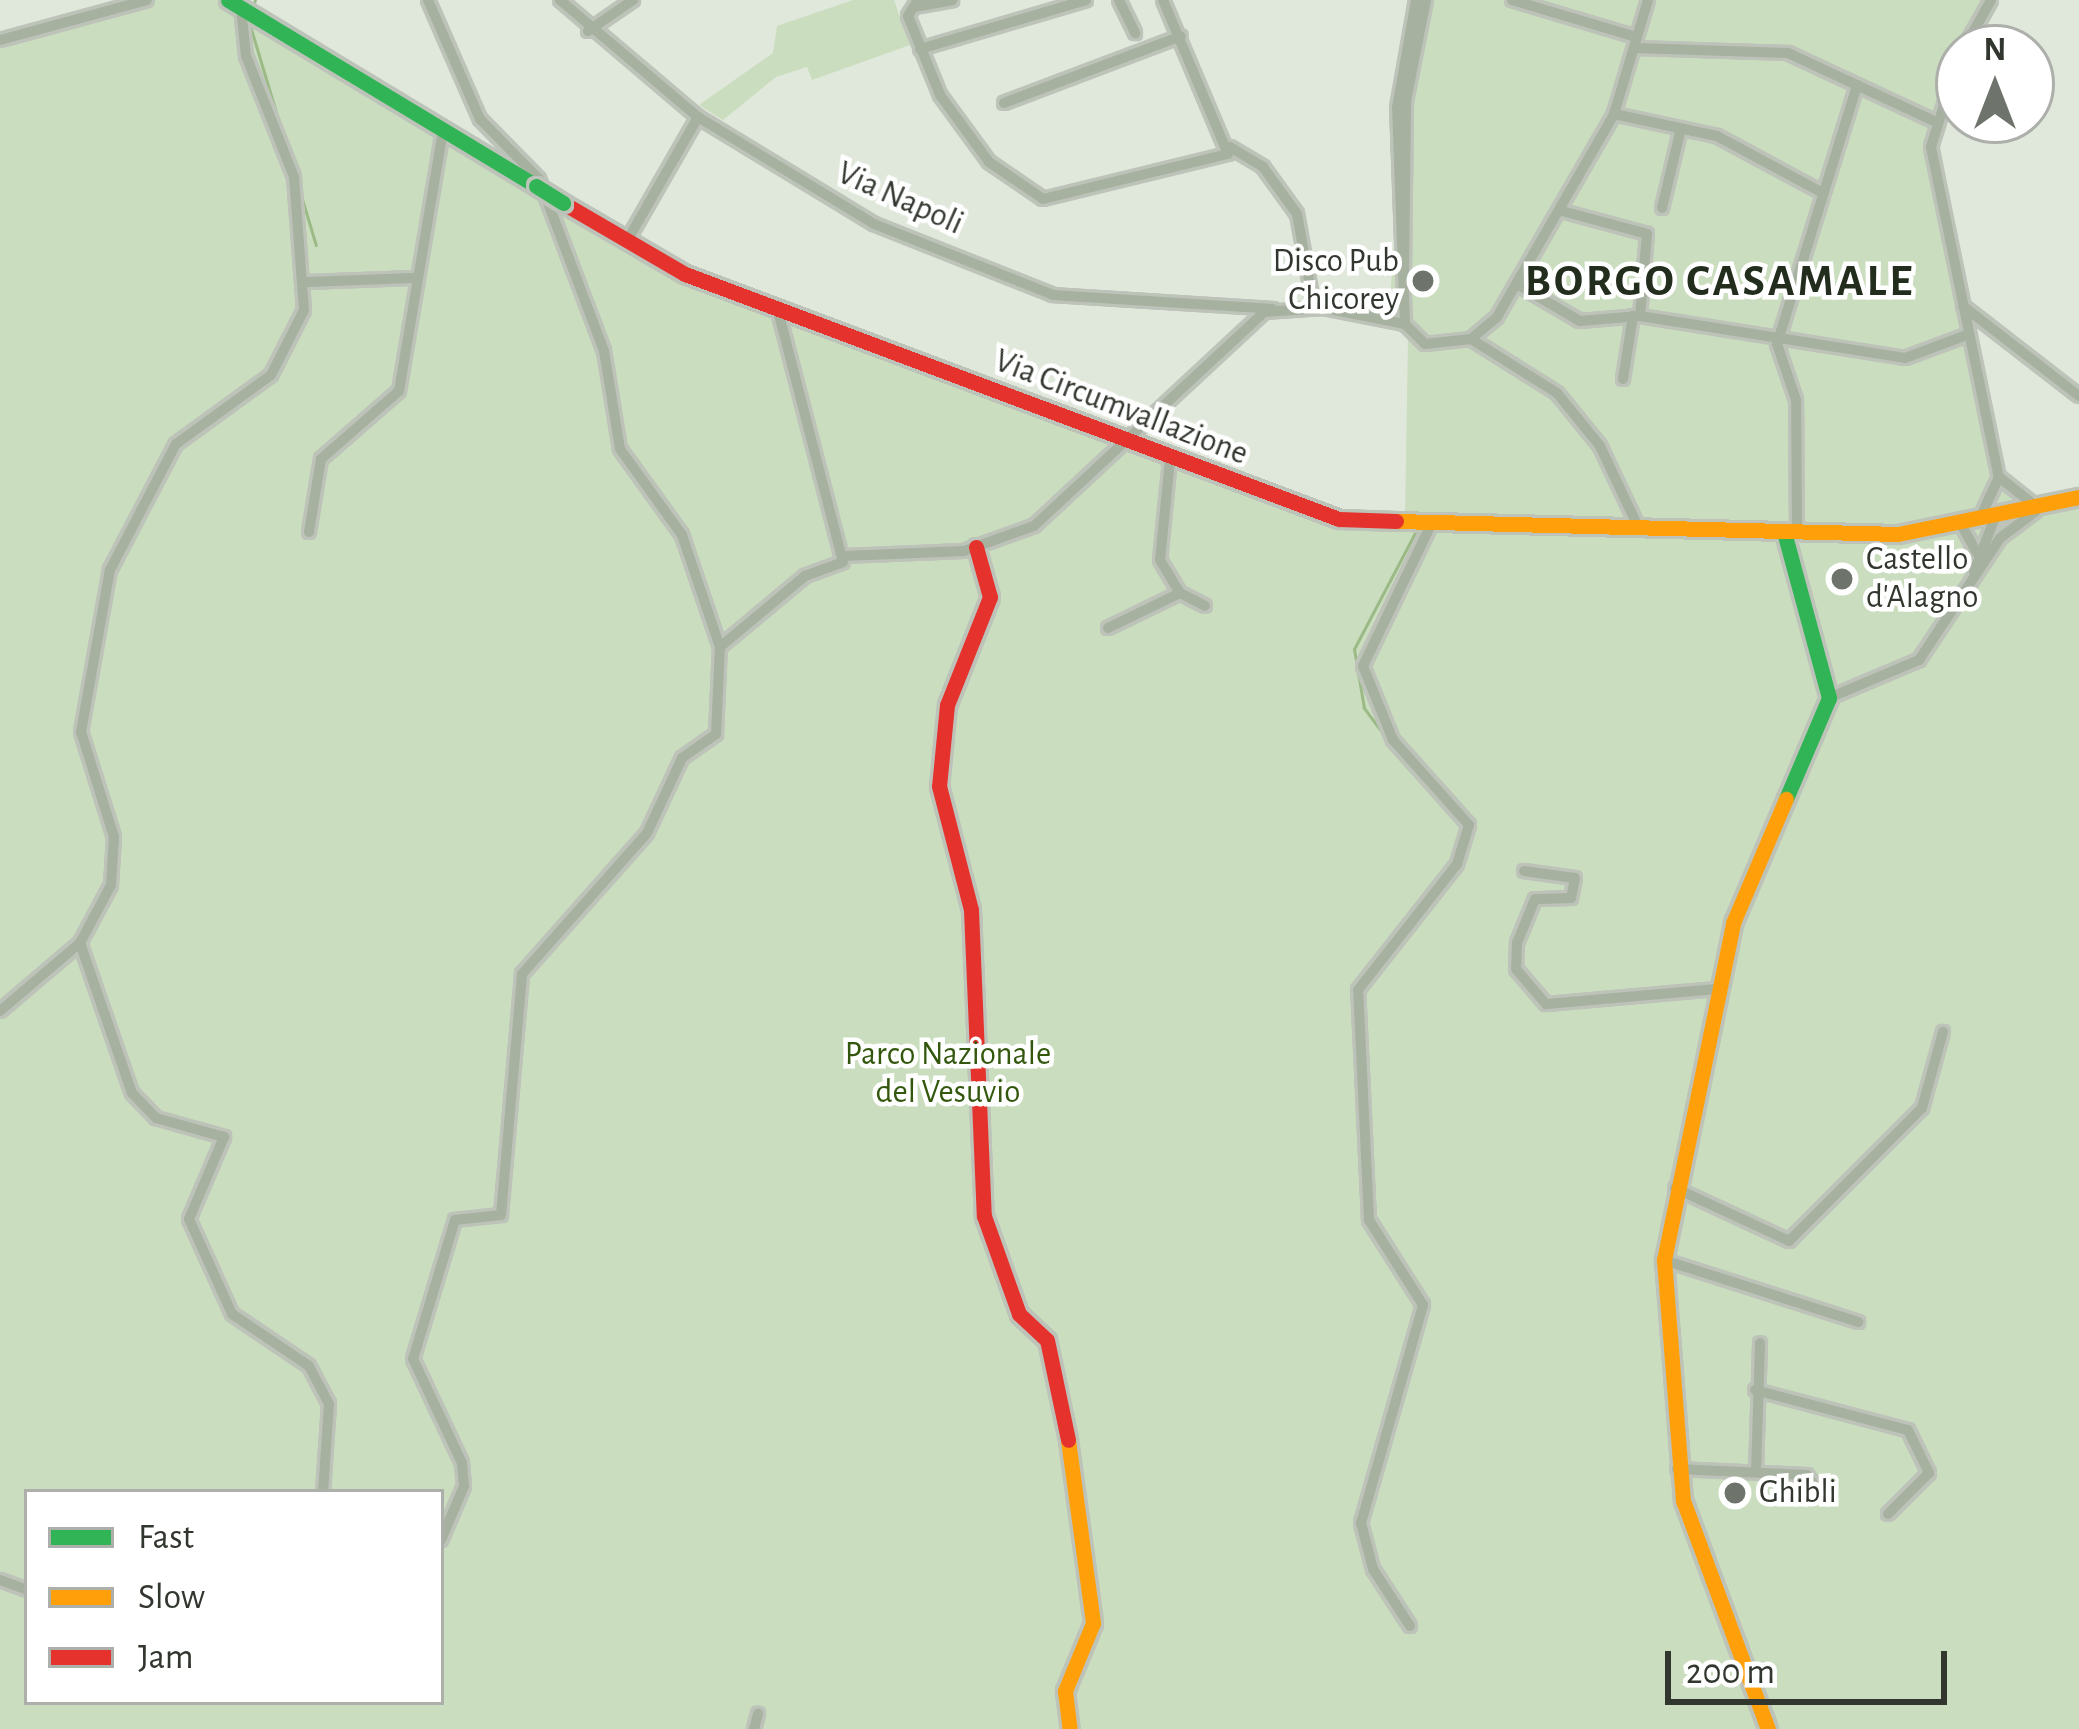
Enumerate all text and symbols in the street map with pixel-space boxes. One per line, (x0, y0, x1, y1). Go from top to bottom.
north arrow (1935, 24, 2055, 144)
text: N (1984, 34, 2006, 67)
street label: Via Napoli (831, 154, 969, 244)
place label: Disco Pub Chicorey (1273, 242, 1399, 320)
district label: BORGO CASAMALE (1525, 255, 1915, 309)
marker: Disco Pub Chicorey (1410, 268, 1436, 294)
street label: Via Circumvallazione (989, 342, 1253, 474)
place label: Castello d'Alagno (1866, 540, 1978, 618)
marker: Castello d'Alagno (1829, 566, 1855, 592)
park label: Parco Nazionale del Vesuvio (845, 1035, 1051, 1113)
place label: Ghibli (1759, 1473, 1837, 1513)
marker: Ghibli (1722, 1480, 1748, 1506)
legend (24, 1489, 444, 1705)
text: Fast (138, 1519, 194, 1555)
text: Slow (138, 1579, 205, 1615)
scale bar (1671, 1627, 1953, 1701)
text: Jam (138, 1639, 194, 1675)
text: 200 m (1686, 1654, 1775, 1690)

